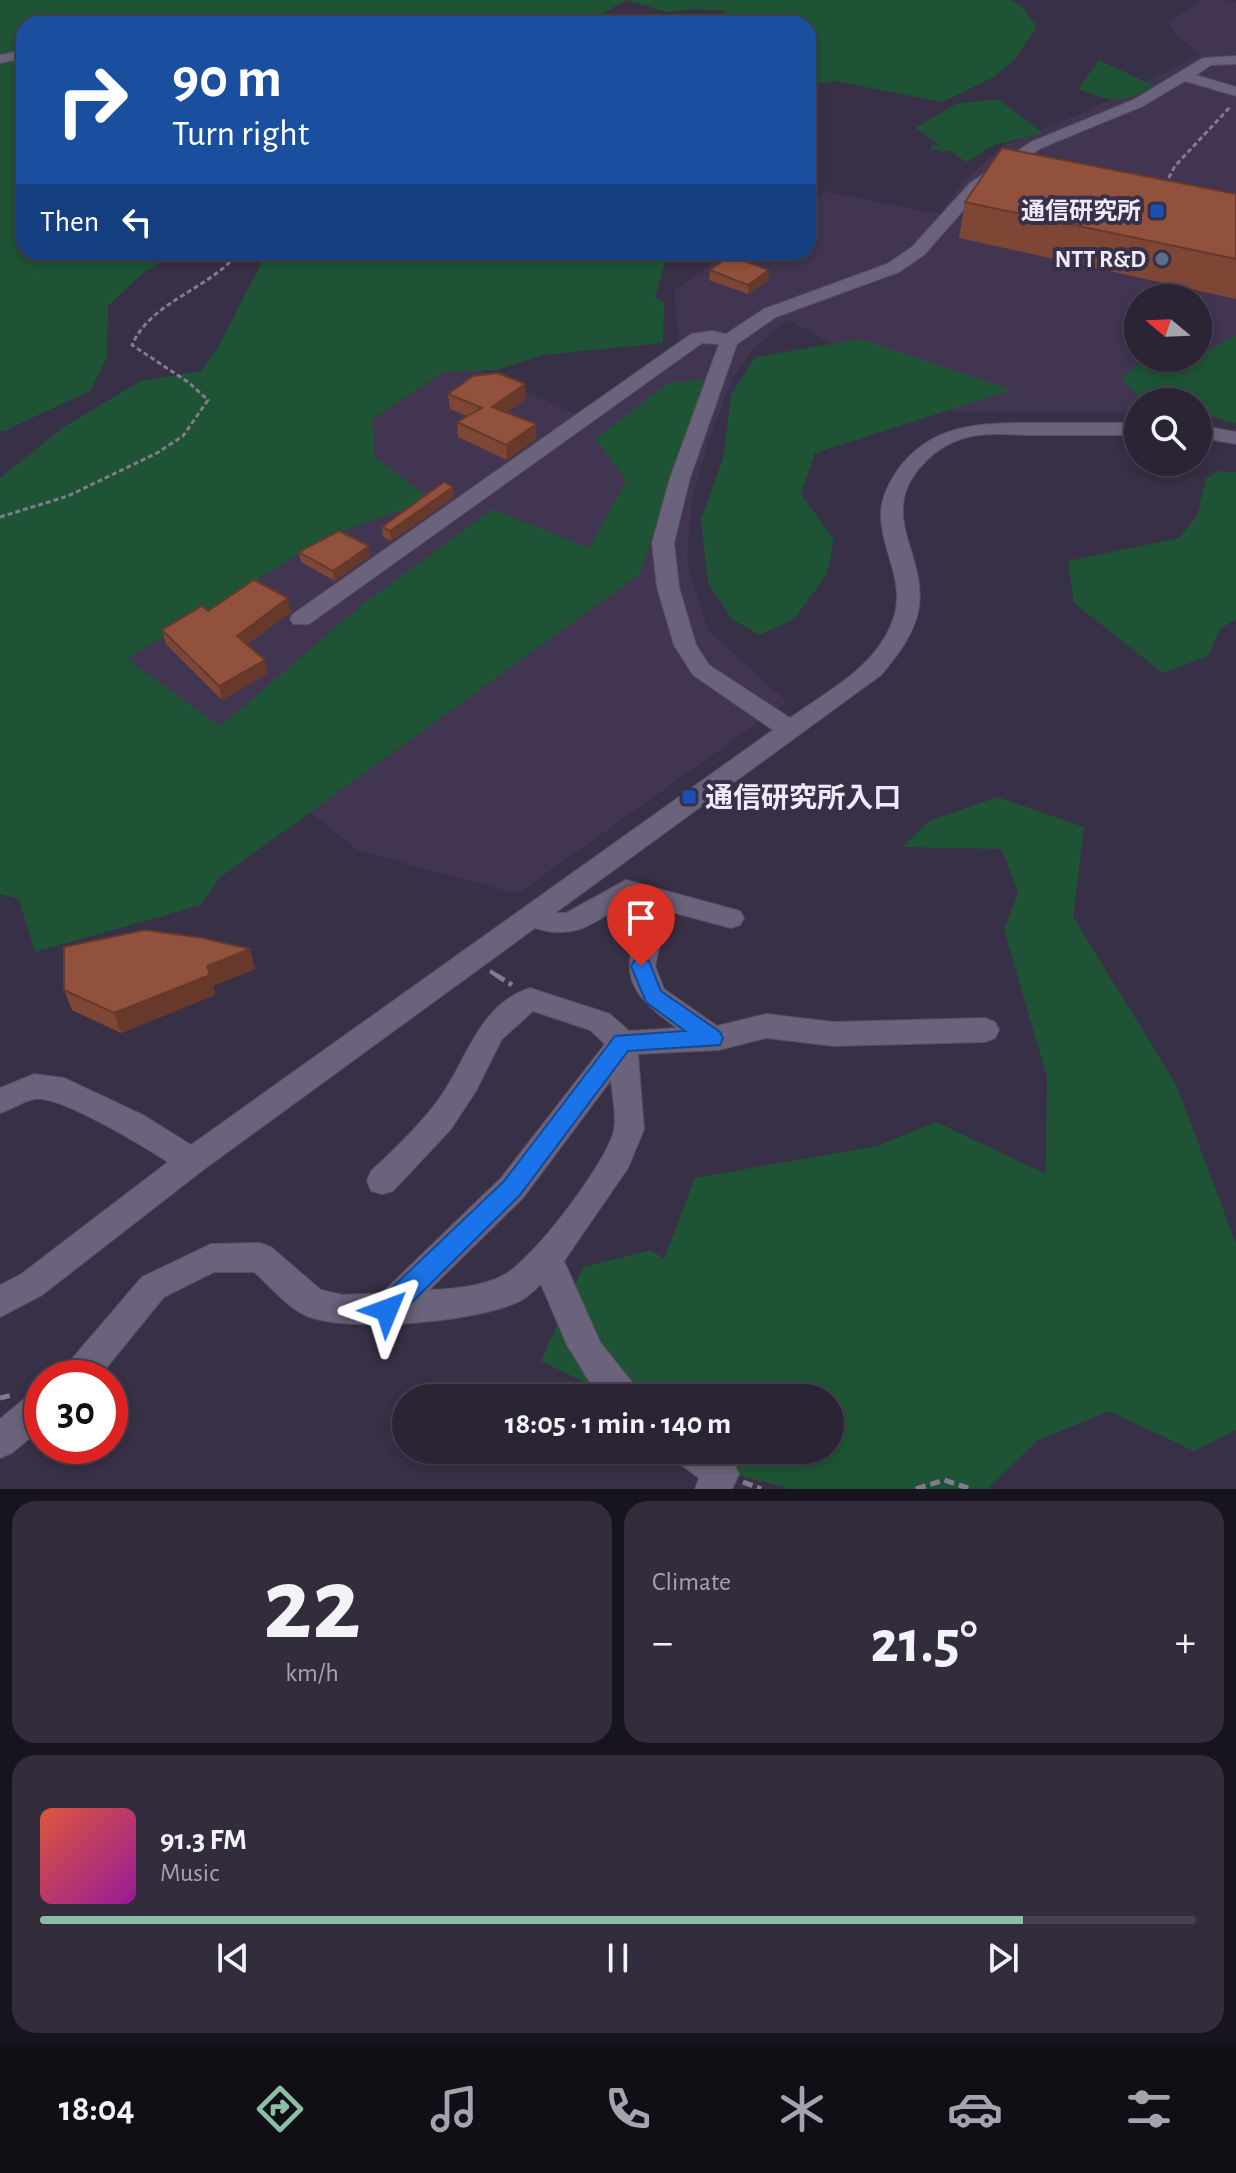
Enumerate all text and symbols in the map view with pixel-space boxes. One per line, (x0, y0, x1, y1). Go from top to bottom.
icon: right (40, 48, 144, 152)
text: 90 m (172, 51, 282, 107)
text: Turn right (172, 116, 309, 152)
place label: 通信研究所 (1021, 198, 1141, 224)
icon: left (115, 200, 159, 244)
marker: 通信研究所 (1148, 202, 1166, 220)
text: Then (40, 207, 99, 237)
place label: NTT R&D (1055, 248, 1146, 272)
marker: NTT R&D (1153, 250, 1171, 268)
north arrow (1124, 284, 1212, 372)
map controls (1124, 284, 1212, 476)
button: search (1124, 388, 1212, 476)
place label: 通信研究所入口 (705, 783, 901, 813)
marker: 通信研究所入口 (680, 788, 698, 806)
pin (607, 884, 675, 966)
icon: arrive (619, 896, 663, 940)
position arrow (345, 1268, 429, 1352)
speed limit sign: 30 (24, 1360, 128, 1464)
text: 18:05 · 1 min · 140 m (505, 1409, 731, 1439)
text: 22 (263, 1554, 361, 1658)
text: Climate (652, 1569, 731, 1595)
text: 21.5° (870, 1613, 978, 1673)
text: − (652, 1621, 673, 1665)
text: + (1175, 1621, 1196, 1665)
text: km/h (285, 1660, 339, 1686)
text: 91.3 FM (160, 1825, 247, 1855)
text: Music (160, 1860, 219, 1886)
icon: previous (211, 1936, 255, 1980)
icon: pause (596, 1936, 640, 1980)
icon: next (981, 1936, 1025, 1980)
icon: directions (252, 2081, 308, 2137)
icon: music (426, 2081, 482, 2137)
icon: phone (600, 2081, 656, 2137)
icon: climate (774, 2081, 830, 2137)
icon: car (947, 2081, 1003, 2137)
icon: filters (1121, 2081, 1177, 2137)
text: 18:04 (59, 2091, 135, 2127)

